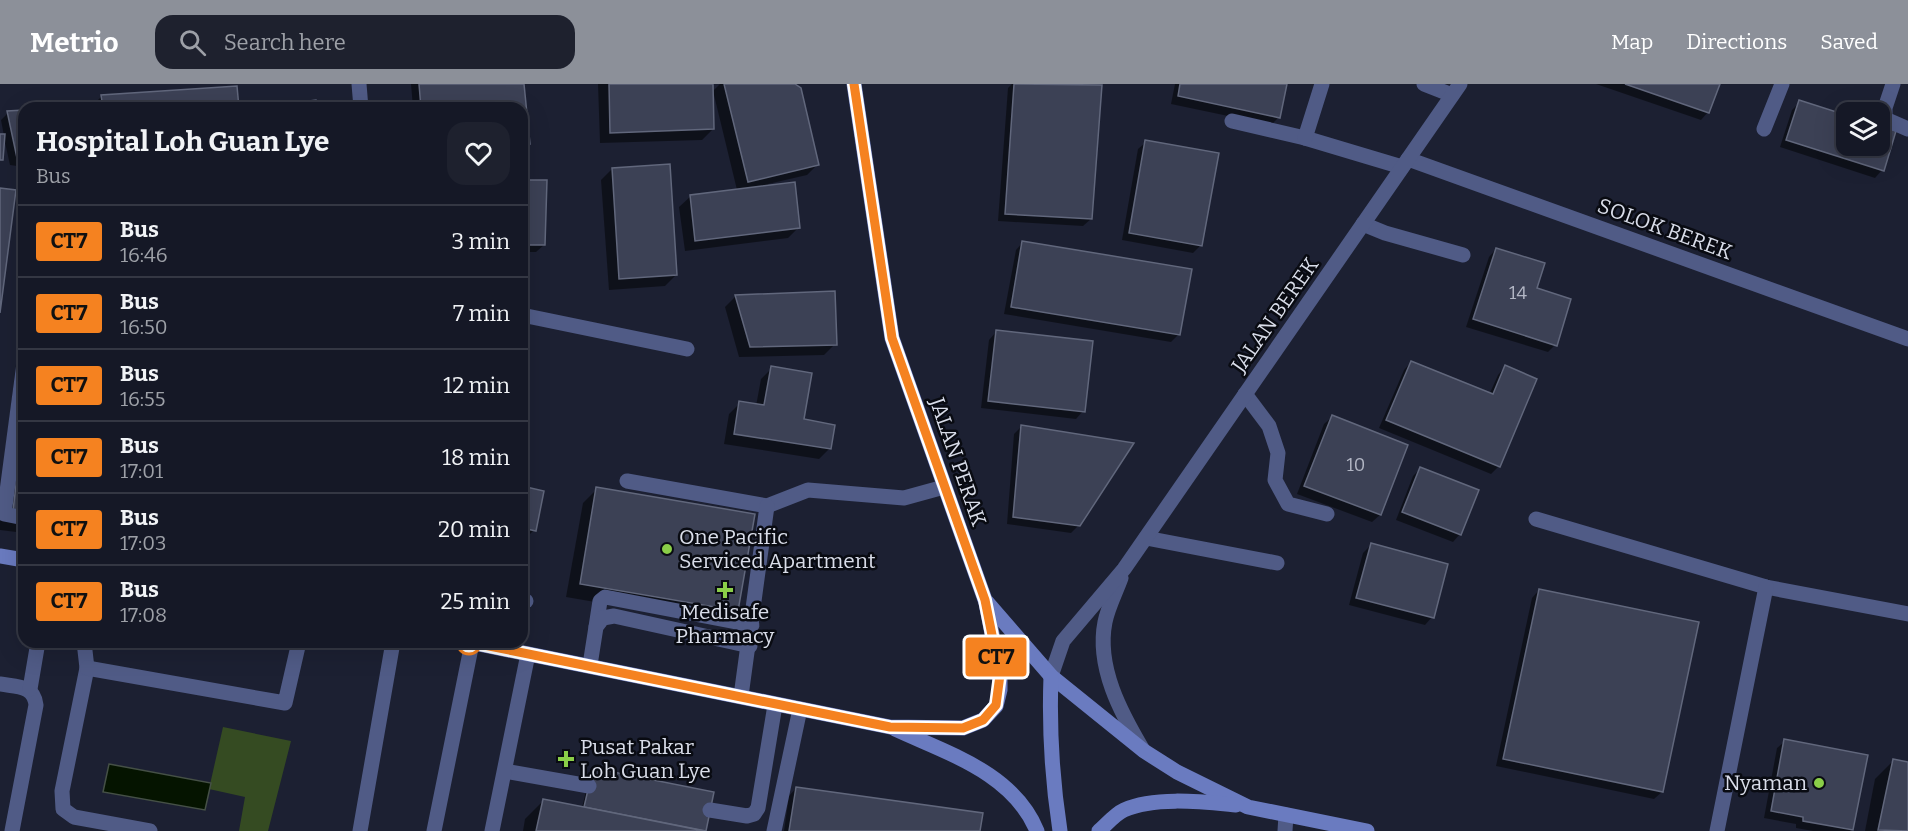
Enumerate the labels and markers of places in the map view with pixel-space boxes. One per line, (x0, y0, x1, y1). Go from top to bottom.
place label: One Pacific Serviced Apartment (679, 524, 876, 574)
marker: One Pacific Serviced Apartment (660, 542, 674, 556)
marker: Medisafe Pharmacy (718, 583, 732, 597)
place label: Medisafe Pharmacy (676, 599, 775, 649)
unlabelled marker (456, 629, 482, 655)
place label: Pusat Pakar Loh Guan Lye (580, 734, 711, 784)
marker: Pusat Pakar Loh Guan Lye (557, 750, 575, 768)
place label: Nyaman (1724, 770, 1807, 796)
marker: Nyaman (1812, 776, 1826, 790)

